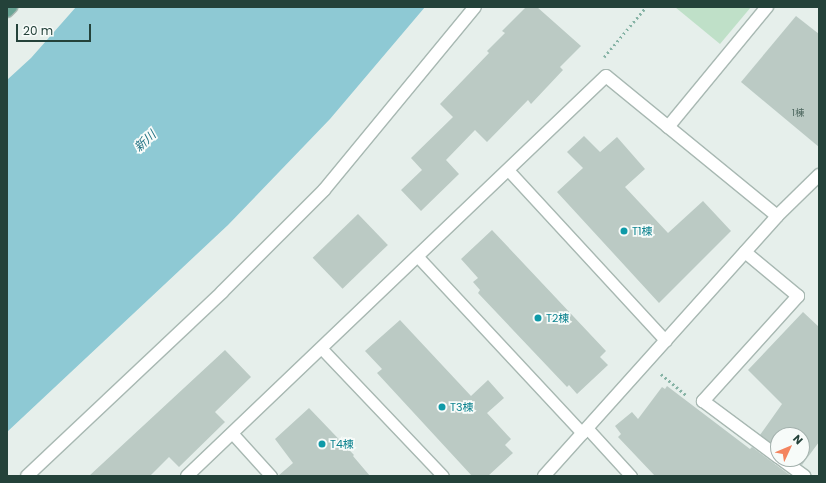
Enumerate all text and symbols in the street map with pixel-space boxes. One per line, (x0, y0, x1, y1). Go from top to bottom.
scale bar (18, 16, 93, 42)
text: 20 m (23, 22, 53, 39)
house number: 1棟 (792, 108, 804, 118)
water label: 新川 (131, 128, 159, 154)
place label: T1棟 (632, 224, 652, 238)
marker: T1棟 (619, 226, 629, 236)
place label: T2棟 (546, 311, 569, 325)
marker: T2棟 (533, 313, 543, 323)
place label: T3棟 (450, 400, 473, 414)
marker: T3棟 (437, 402, 447, 412)
north arrow (770, 427, 810, 467)
text: N (789, 431, 807, 448)
place label: T4棟 (330, 437, 354, 451)
marker: T4棟 (317, 439, 327, 449)

